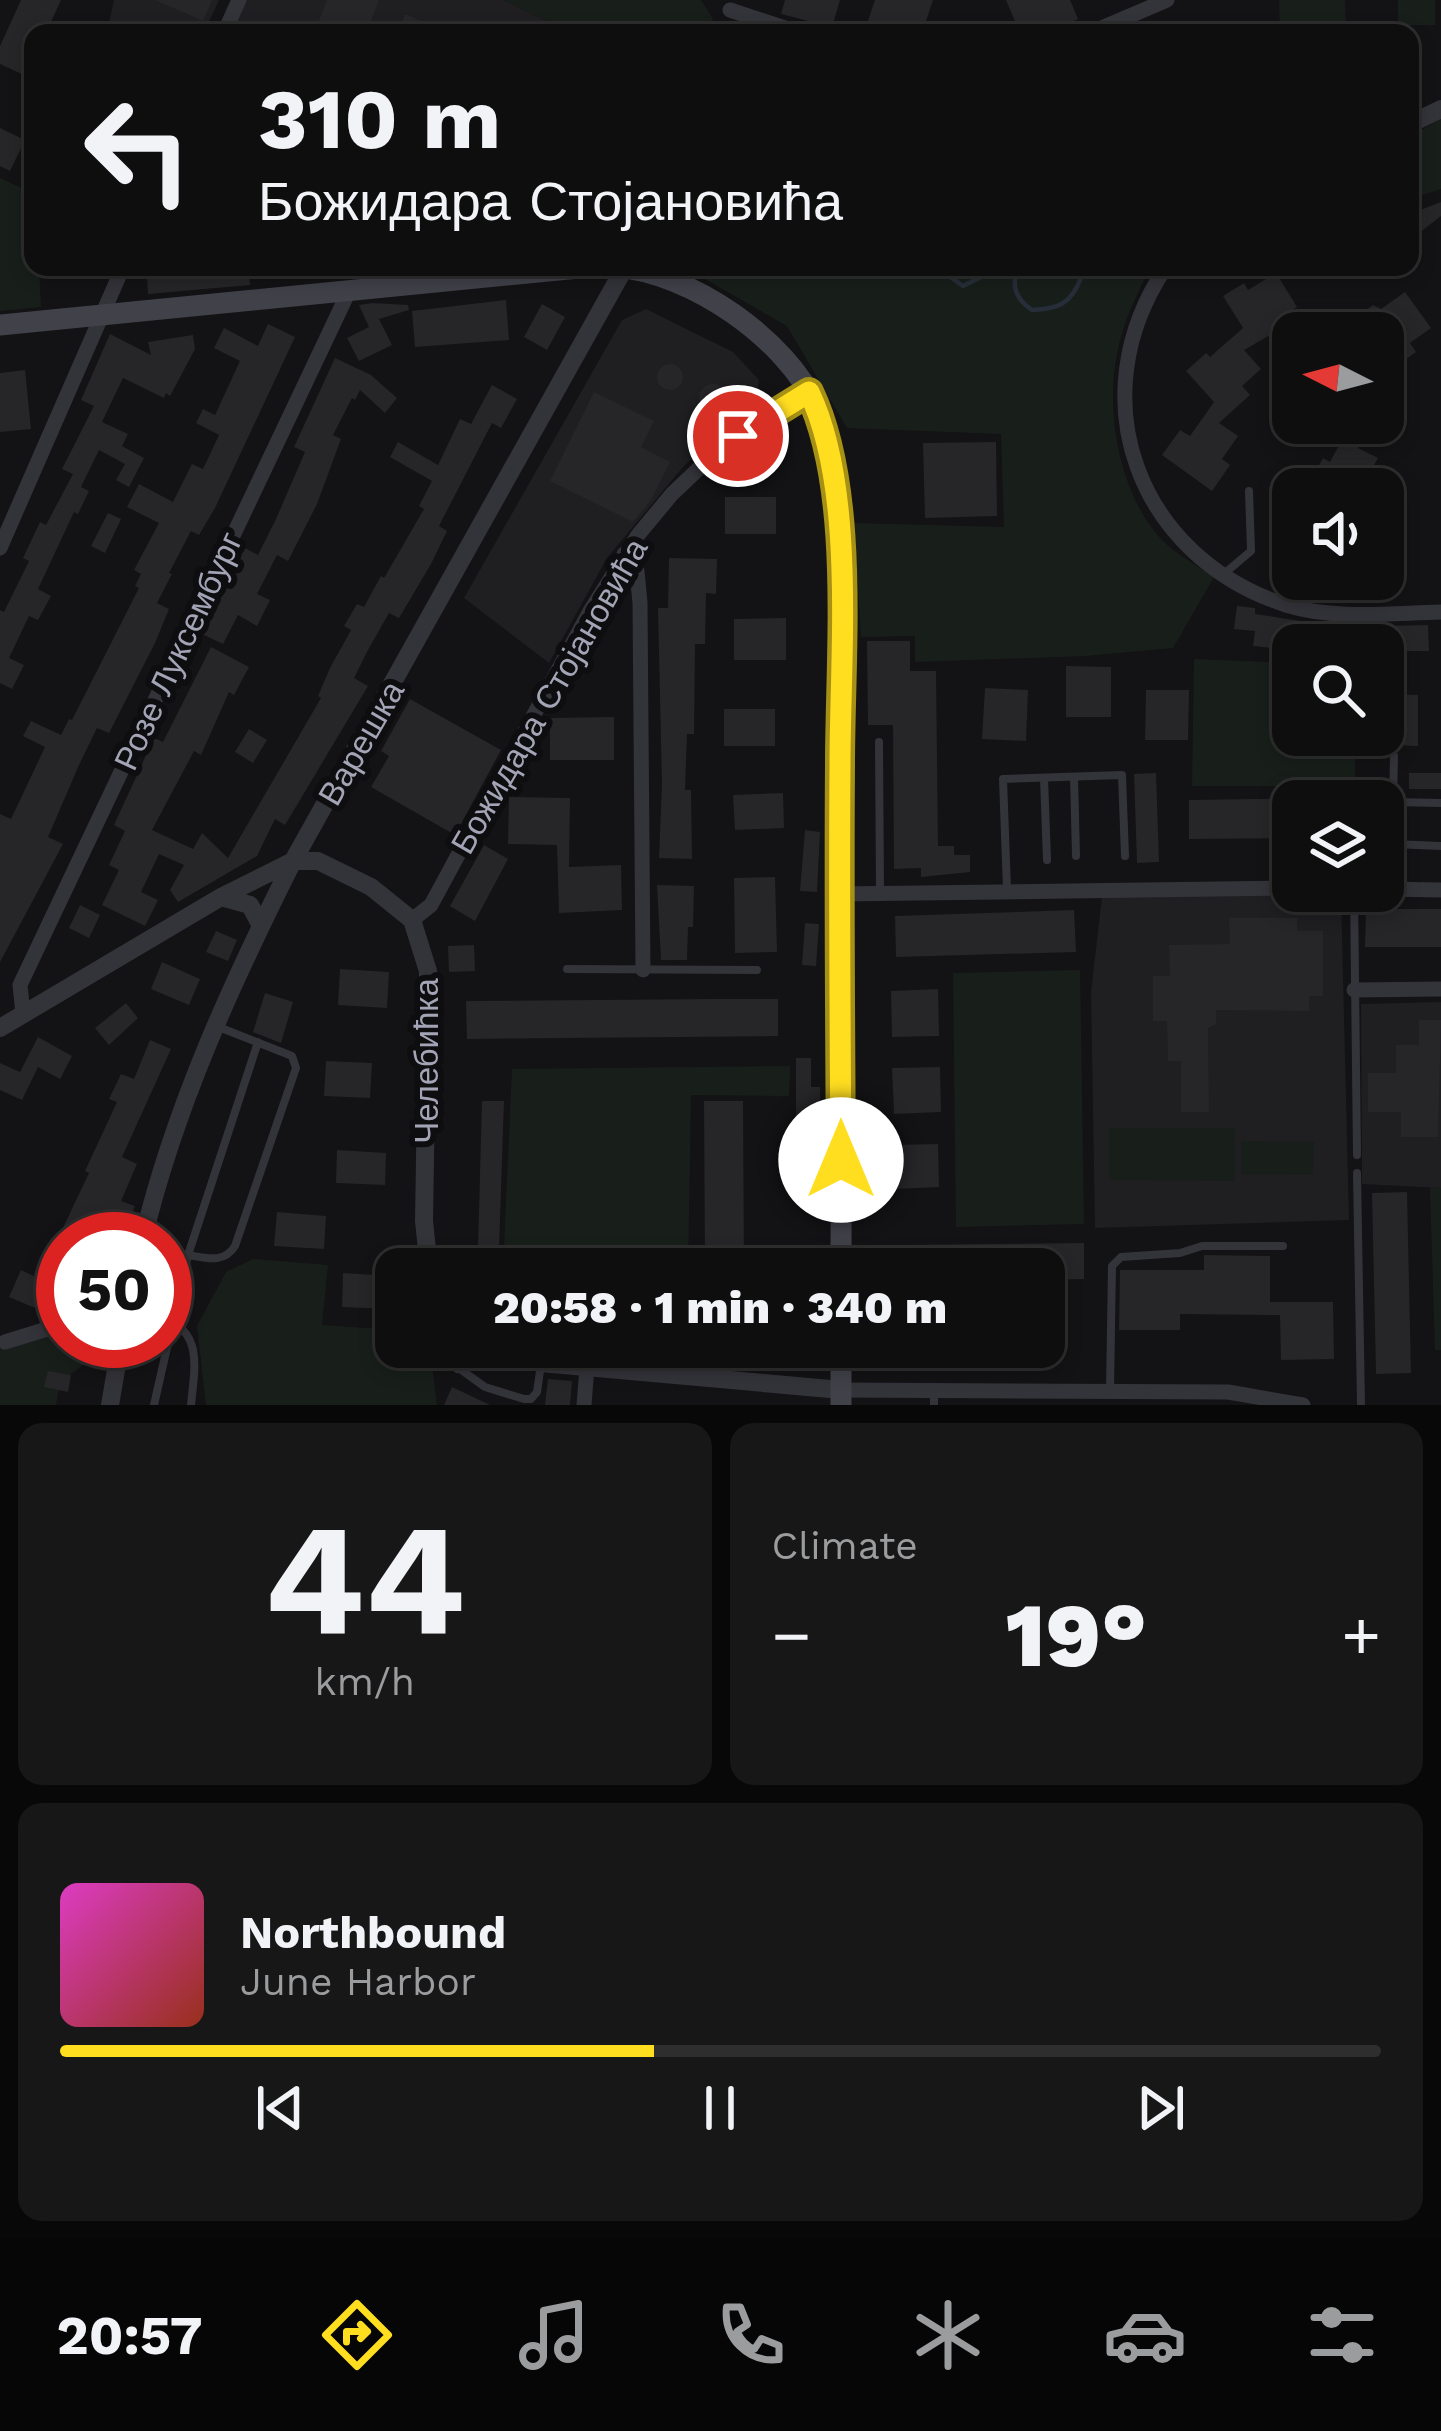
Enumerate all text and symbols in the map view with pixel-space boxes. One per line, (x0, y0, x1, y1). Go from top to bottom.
text: 310 m (258, 70, 501, 168)
icon: left (60, 72, 216, 228)
text: Божидара Стојановића (258, 170, 843, 233)
north arrow (1272, 312, 1404, 444)
map controls (1272, 312, 1404, 912)
pin (687, 385, 789, 487)
icon: arrive (705, 403, 771, 469)
button: sound (1272, 468, 1404, 600)
street label: Розе Луксембург (106, 526, 250, 776)
street label: Божидара Стојановића (443, 531, 656, 861)
button: search (1272, 624, 1404, 756)
street label: Варешка (310, 673, 412, 812)
button: layers (1272, 780, 1404, 912)
street label: Челебићка (407, 978, 446, 1144)
position arrow (778, 1097, 904, 1223)
speed limit sign: 50 (36, 1212, 192, 1368)
text: 20:58 · 1 min · 340 m (493, 1281, 947, 1334)
text: 44 (264, 1489, 466, 1672)
text: Climate (772, 1523, 918, 1568)
text: 19° (1006, 1582, 1147, 1688)
text: − (772, 1597, 811, 1674)
text: + (1341, 1597, 1381, 1674)
text: km/h (315, 1659, 415, 1704)
text: Northbound (240, 1906, 506, 1959)
text: June Harbor (240, 1959, 476, 2004)
icon: previous (247, 2075, 313, 2141)
icon: pause (687, 2075, 753, 2141)
icon: next (1128, 2075, 1194, 2141)
icon: directions (315, 2293, 399, 2377)
icon: music (512, 2293, 596, 2377)
icon: phone (709, 2293, 793, 2377)
icon: climate (906, 2293, 990, 2377)
icon: car (1103, 2293, 1187, 2377)
icon: filters (1300, 2293, 1384, 2377)
text: 20:57 (57, 2304, 202, 2367)

